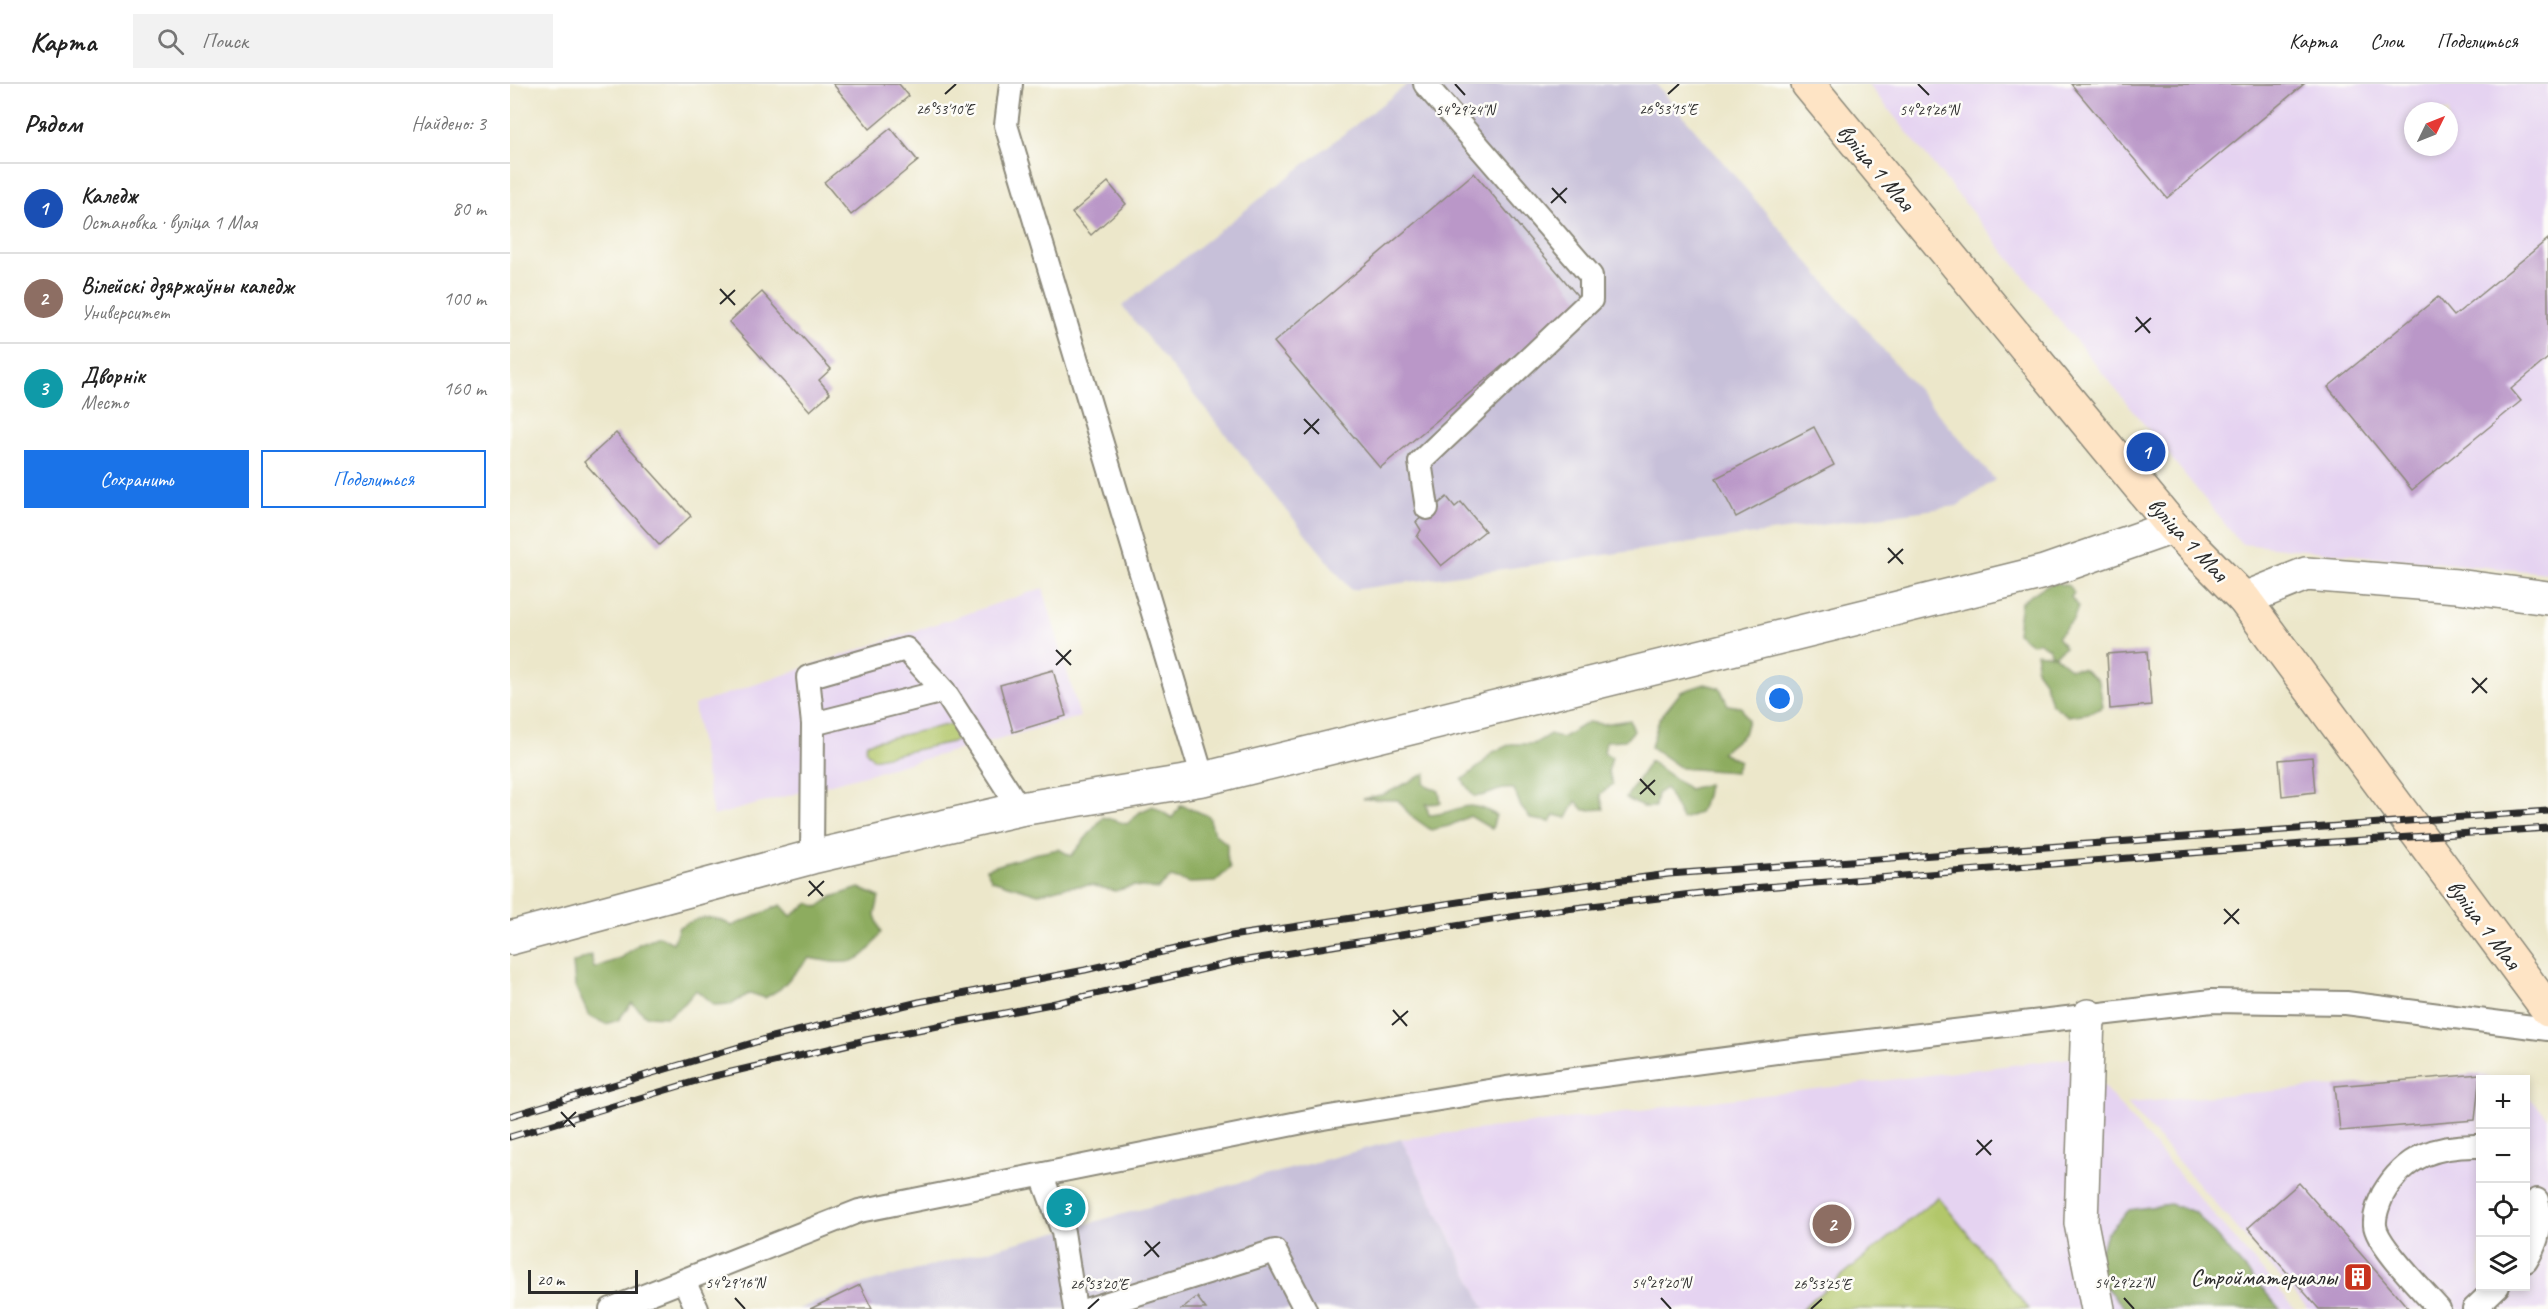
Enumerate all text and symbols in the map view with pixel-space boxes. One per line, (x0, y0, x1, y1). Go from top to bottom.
search box (133, 14, 553, 68)
text: Карта (30, 24, 97, 59)
icon: search (154, 25, 187, 58)
text: Поиск (202, 27, 248, 55)
text: Карта (2289, 28, 2337, 54)
text: Слои (2370, 28, 2404, 54)
text: Поделиться (2437, 28, 2518, 54)
text: 26°53'10"E (916, 100, 976, 119)
text: 26°53'15"E (1639, 100, 1699, 119)
text: 54°29'24"N (1435, 101, 1498, 120)
text: 54°29'26"N (1899, 101, 1962, 120)
north arrow (2404, 102, 2458, 156)
text: Рядом (24, 107, 82, 140)
text: Найдено: 3 (411, 111, 486, 136)
street label: вуліца 1 Мая (1831, 117, 1922, 218)
text: Каледж (81, 182, 137, 210)
text: 1 (39, 196, 48, 221)
text: 80 m (452, 196, 486, 221)
text: Остановка · вуліца 1 Мая (81, 210, 257, 235)
text: Вілейскі дзяржаўны каледж (81, 272, 294, 300)
text: 2 (39, 286, 48, 311)
text: 100 m (443, 286, 486, 311)
text: Университет (81, 300, 170, 325)
text: Дворнік (81, 362, 145, 390)
text: 3 (39, 376, 48, 401)
text: 160 m (443, 376, 486, 401)
text: Место (81, 390, 128, 415)
pin: 1 (2126, 430, 2166, 475)
button: Сохранить (24, 450, 249, 508)
button: Поделиться (261, 450, 486, 508)
street label: вуліца 1 Мая (2141, 490, 2236, 589)
your location (1765, 684, 1794, 713)
street label: вуліца 1 Мая (2440, 873, 2528, 976)
map controls (2476, 1075, 2530, 1291)
button: + (2476, 1075, 2530, 1129)
button: − (2476, 1129, 2530, 1183)
button: locate (2476, 1183, 2530, 1237)
pin: 3 (1046, 1186, 1086, 1230)
pin: 2 (1812, 1202, 1852, 1246)
button: layers (2476, 1237, 2530, 1291)
building icon: Стройматериалы (2342, 1261, 2374, 1293)
place label: Стройматериалы (2190, 1262, 2339, 1292)
scale bar (528, 1267, 638, 1294)
text: 20 m (537, 1270, 564, 1290)
text: 54°29'16"N (705, 1274, 768, 1293)
text: 54°29'20"N (1631, 1274, 1694, 1293)
text: 54°29'22"N (2094, 1274, 2157, 1293)
text: 26°53'20"E (1070, 1275, 1130, 1294)
text: 26°53'25"E (1793, 1275, 1853, 1294)

